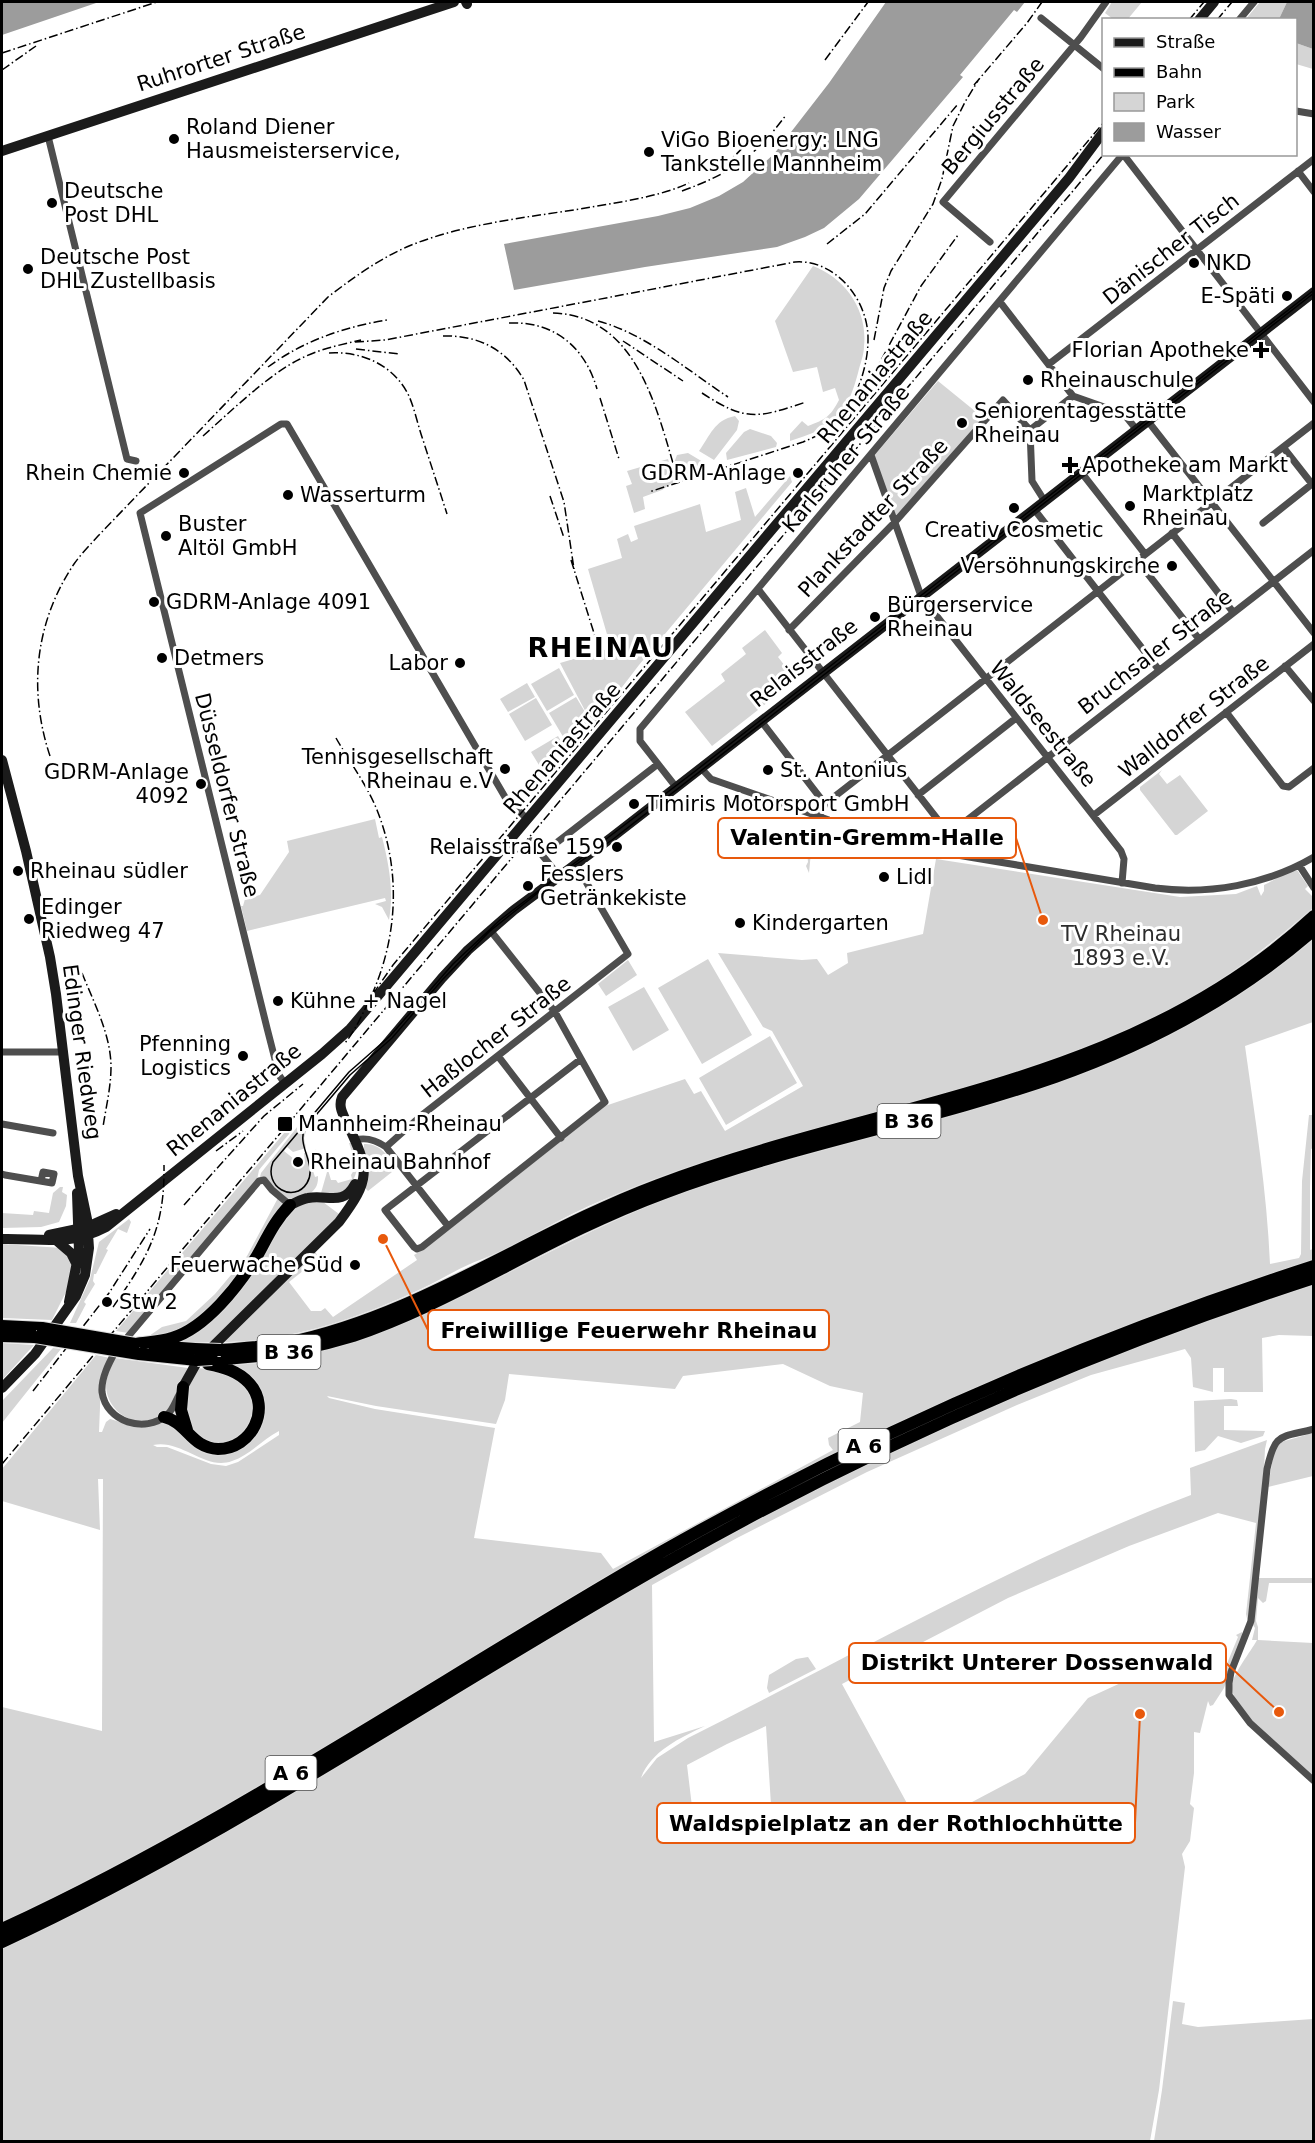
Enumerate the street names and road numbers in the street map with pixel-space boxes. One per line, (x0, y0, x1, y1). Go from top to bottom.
street label: Ruhrorter Straße (134, 19, 308, 97)
street label: Bergiusstraße (937, 52, 1049, 180)
street label: Dänischer Tisch (1098, 188, 1244, 310)
street label: Rhenaniastraße (813, 306, 937, 448)
street label: Karlsruher Straße (778, 381, 914, 537)
street label: Plankstadter Straße (793, 434, 953, 602)
street label: Bruchsaler Straße (1073, 585, 1237, 719)
street label: Relaisstraße (746, 614, 862, 712)
street label: Walldorfer Straße (1114, 651, 1274, 783)
street label: Waldseestraße (985, 656, 1101, 792)
street label: Rhenaniastraße (499, 678, 625, 818)
street label: Düsseldorfer Straße (190, 690, 264, 900)
street label: Edinger Riedweg (58, 962, 106, 1142)
street label: Haßlocher Straße (417, 971, 575, 1103)
street label: Rhenaniastraße (162, 1038, 306, 1162)
road number: B 36 (878, 1104, 940, 1138)
road number: B 36 (258, 1335, 320, 1369)
road number: A 6 (838, 1429, 890, 1463)
road number: A 6 (266, 1756, 316, 1790)

